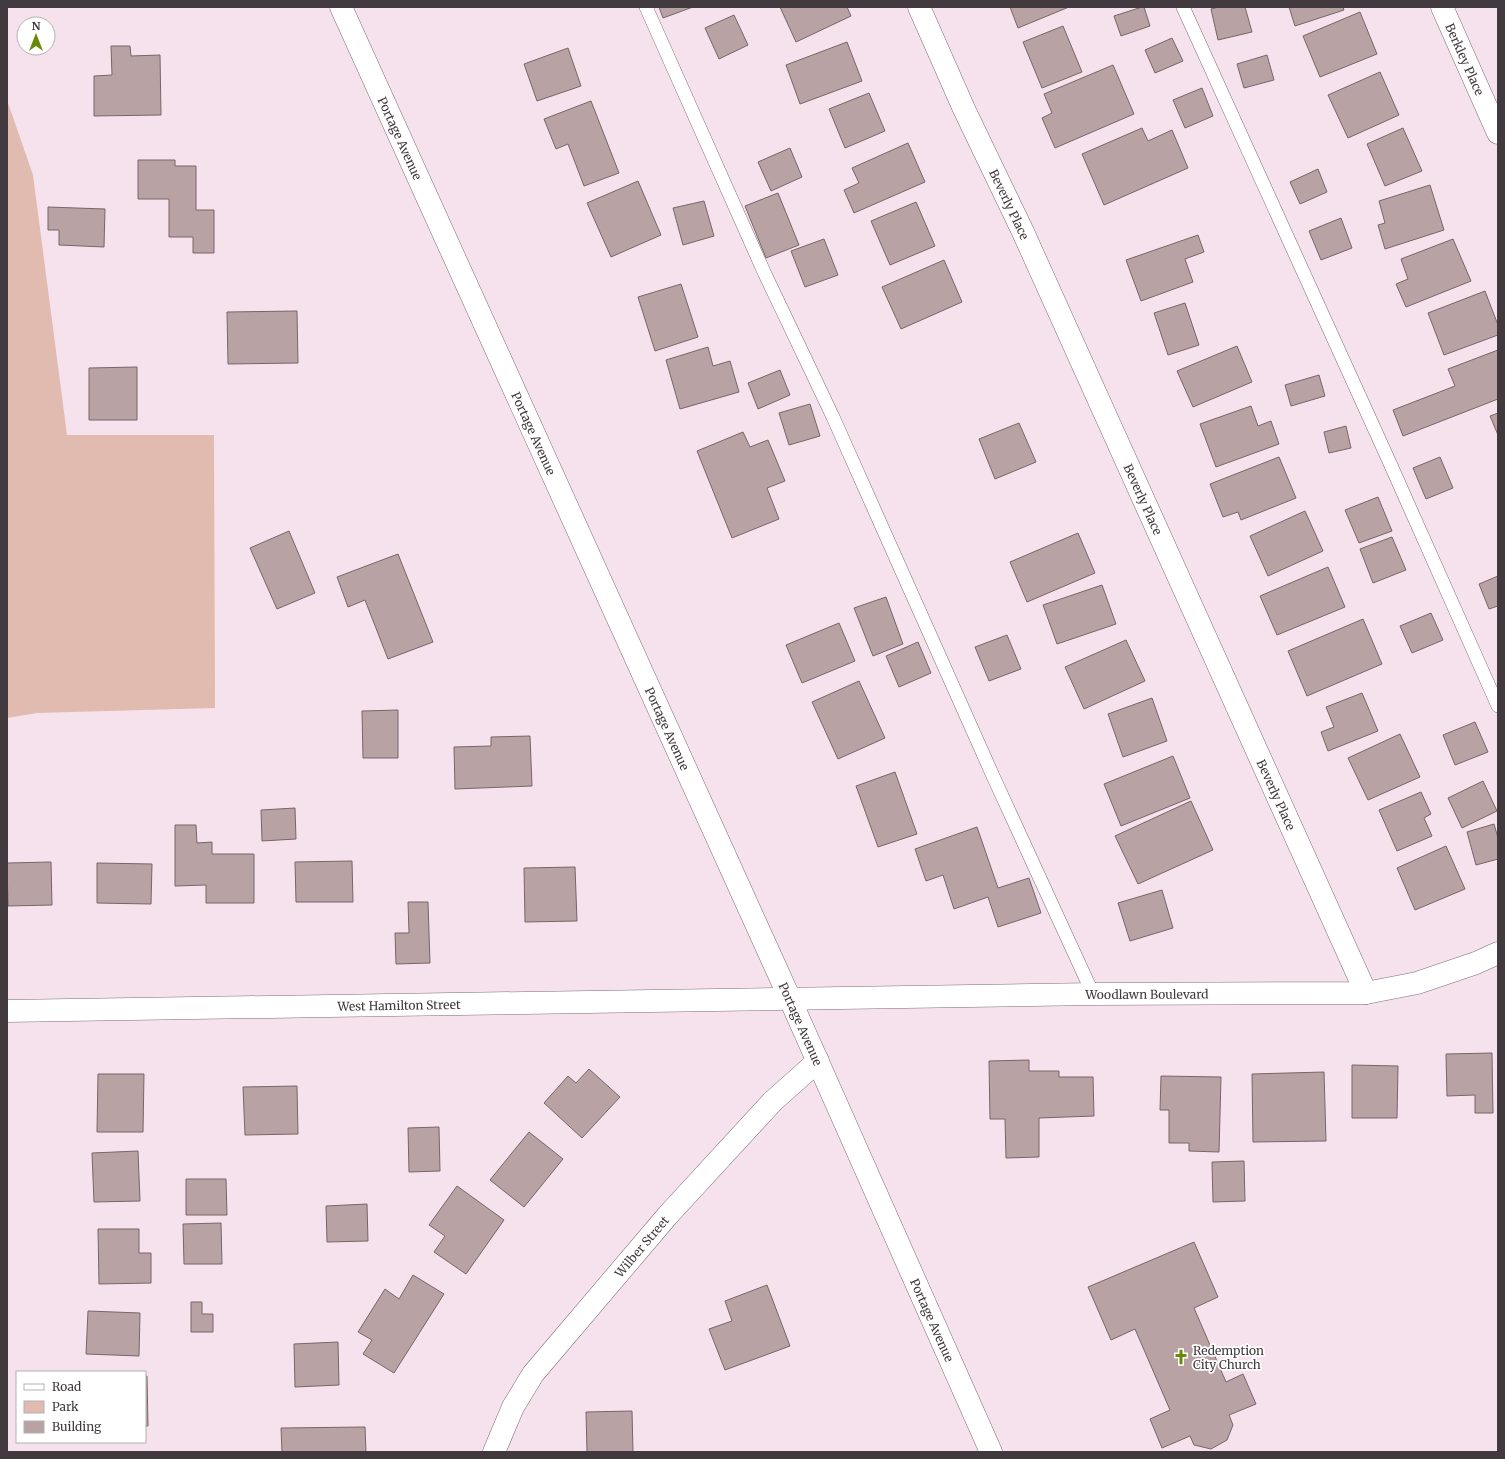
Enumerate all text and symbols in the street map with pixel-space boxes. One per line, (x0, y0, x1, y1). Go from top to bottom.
north arrow (16, 16, 56, 56)
text: N (32, 19, 41, 33)
street label: Berkley Place (1443, 21, 1488, 97)
street label: Portage Avenue (375, 94, 426, 182)
street label: Beverly Place (986, 167, 1033, 242)
street label: Portage Avenue (509, 389, 559, 477)
street label: Beverly Place (1121, 461, 1166, 537)
street label: Portage Avenue (642, 685, 693, 772)
street label: Beverly Place (1254, 757, 1299, 832)
street label: Portage Avenue (776, 980, 826, 1068)
street label: Woodlawn Boulevard (1084, 986, 1208, 1002)
street label: West Hamilton Street (336, 996, 461, 1013)
street label: Wilber Street (611, 1212, 672, 1281)
street label: Portage Avenue (907, 1276, 957, 1364)
place label: Redemption City Church (1193, 1343, 1264, 1372)
church icon: Redemption City Church (1172, 1348, 1190, 1366)
legend (16, 1371, 146, 1443)
text: Road (52, 1379, 81, 1394)
text: Park (52, 1399, 79, 1414)
text: Building (52, 1419, 102, 1434)

